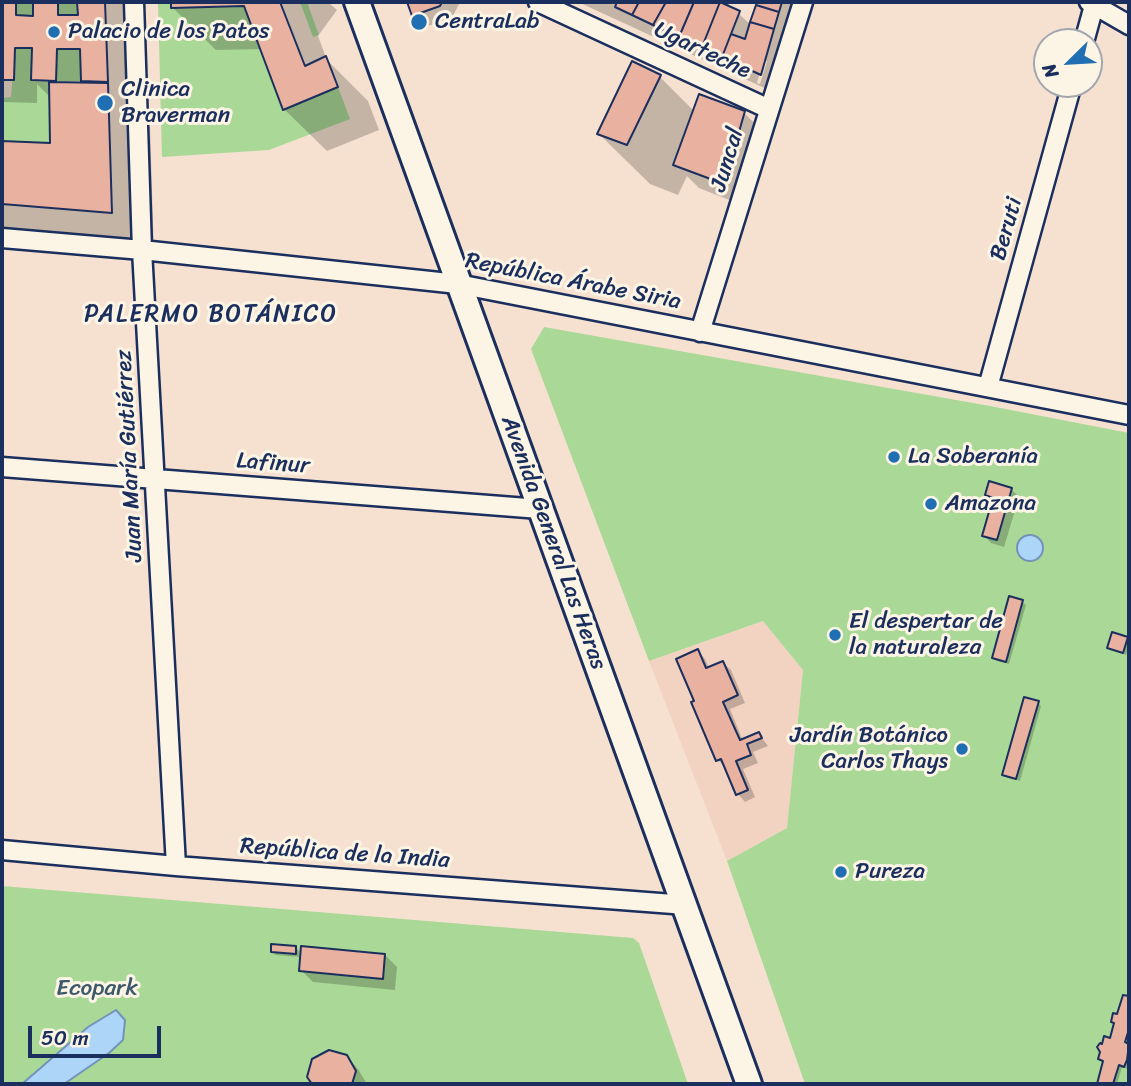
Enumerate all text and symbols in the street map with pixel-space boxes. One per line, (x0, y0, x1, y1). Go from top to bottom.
place label: CentraLab (435, 8, 539, 36)
marker: CentraLab (409, 12, 429, 32)
street label: Ugarteche (649, 17, 755, 85)
place label: Palacio de los Patos (68, 18, 270, 46)
marker: Palacio de los Patos (46, 24, 62, 40)
north arrow (1033, 28, 1103, 98)
text: N (1032, 58, 1068, 84)
place label: Clinica Braverman (121, 76, 230, 130)
marker: Clinica Braverman (95, 93, 115, 113)
street label: Juncal (705, 125, 751, 195)
street label: Beruti (985, 194, 1029, 264)
street label: República Árabe Siria (463, 248, 683, 316)
district label: PALERMO BOTÁNICO (87, 301, 335, 329)
street label: Juan María Gutiérrez (111, 349, 149, 563)
street label: Avenida General Las Heras (494, 412, 612, 674)
place label: La Soberanía (908, 443, 1038, 471)
street label: Lafinur (235, 448, 311, 480)
marker: La Soberanía (886, 449, 902, 465)
place label: Amazona (945, 490, 1036, 518)
marker: Amazona (923, 496, 939, 512)
place label: El despertar de la naturaleza (849, 608, 1003, 662)
marker: El despertar de la naturaleza (827, 627, 843, 643)
place label: Jardín Botánico Carlos Thays (790, 722, 948, 776)
marker: Jardín Botánico Carlos Thays (954, 741, 970, 757)
street label: República de la India (239, 833, 451, 875)
place label: Pureza (855, 858, 925, 886)
marker: Pureza (833, 864, 849, 880)
park label: Ecopark (56, 975, 138, 1003)
scale bar (32, 1012, 164, 1056)
text: 50 m (41, 1019, 89, 1057)

